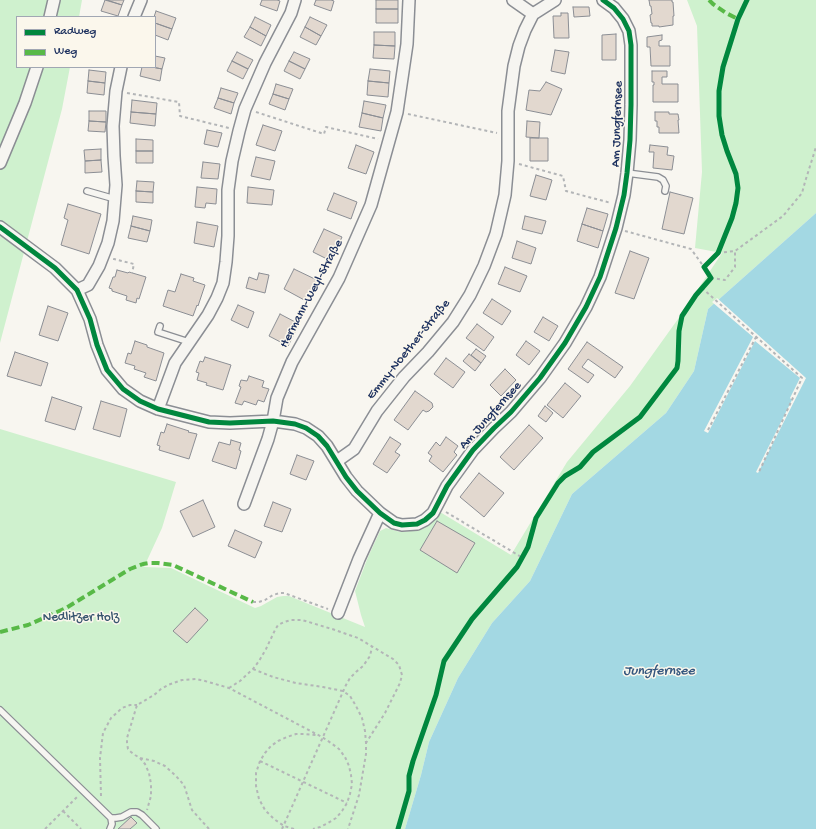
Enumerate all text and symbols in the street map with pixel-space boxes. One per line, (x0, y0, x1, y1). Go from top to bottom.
legend (16, 16, 156, 68)
text: Radweg (54, 25, 96, 39)
text: Weg (54, 45, 77, 59)
street label: Am Jungfernsee (609, 81, 627, 167)
street label: Hermann-Weyl-Straße (277, 237, 347, 351)
street label: Emmy-Noether-Straße (364, 297, 454, 403)
street label: Am Jungfernsee (456, 379, 526, 453)
park label: Nedlitzer Holz (43, 610, 119, 626)
water label: Jungfernsee (623, 664, 695, 680)

